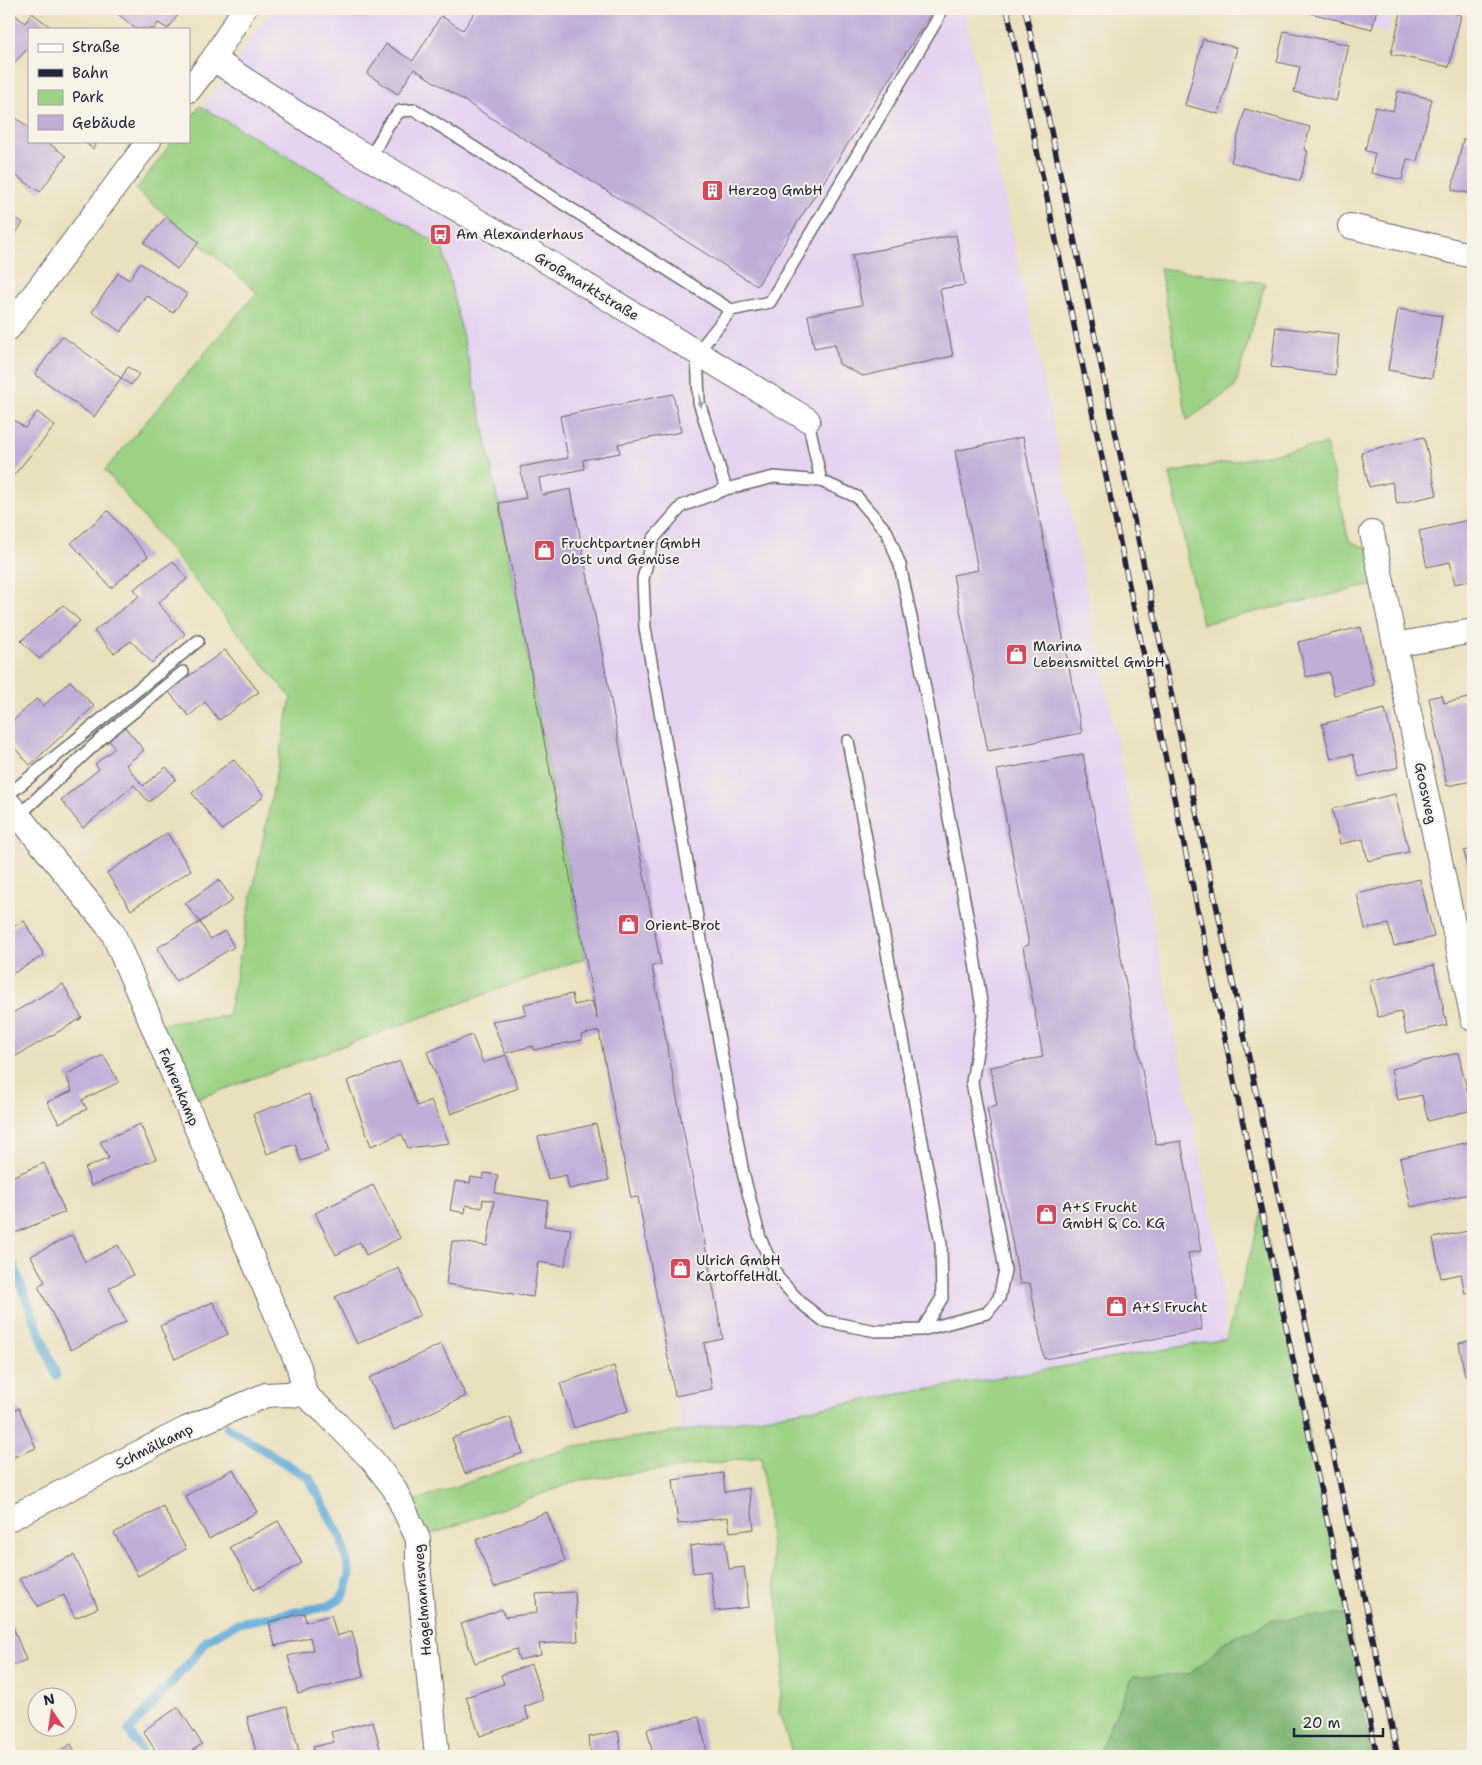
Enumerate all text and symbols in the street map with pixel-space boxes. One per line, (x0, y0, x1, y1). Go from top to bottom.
legend (28, 28, 190, 142)
text: Straße (72, 37, 120, 57)
text: Bahn (72, 63, 108, 83)
text: Park (72, 87, 104, 107)
text: Gebäude (72, 113, 136, 133)
building icon: Herzog GmbH (700, 178, 724, 202)
place label: Herzog GmbH (728, 181, 823, 199)
bus stop icon: Am Alexanderhaus (428, 222, 452, 246)
place label: Am Alexanderhaus (456, 225, 584, 243)
street label: Großmarktstraße (531, 248, 643, 324)
one-way arrow (697, 394, 705, 410)
place label: Fruchtpartner GmbH Obst und Gemüse (561, 534, 701, 568)
shop icon: Fruchtpartner GmbH Obst und Gemüse (533, 539, 557, 563)
place label: Marina Lebensmittel GmbH (1033, 637, 1165, 671)
shop icon: Marina Lebensmittel GmbH (1005, 642, 1029, 666)
street label: Goosweg (1411, 761, 1441, 825)
shop icon: Orient-Brot (617, 913, 641, 937)
place label: Orient-Brot (645, 916, 720, 934)
street label: Fahrenkamp (155, 1045, 203, 1129)
place label: A+S Frucht GmbH & Co. KG (1062, 1198, 1165, 1232)
shop icon: A+S Frucht GmbH & Co. KG (1034, 1203, 1058, 1227)
place label: Ulrich GmbH KartoffelHdl. (696, 1251, 782, 1285)
shop icon: Ulrich GmbH KartoffelHdl. (668, 1256, 692, 1280)
shop icon: A+S Frucht (1104, 1295, 1128, 1319)
place label: A+S Frucht (1132, 1298, 1207, 1316)
street label: Schmälkamp (112, 1419, 196, 1473)
street label: Hagelmannsweg (409, 1544, 435, 1656)
north arrow (28, 1688, 78, 1738)
text: N (42, 1689, 57, 1709)
scale bar (1294, 1705, 1383, 1737)
text: 20 m (1302, 1713, 1341, 1733)

